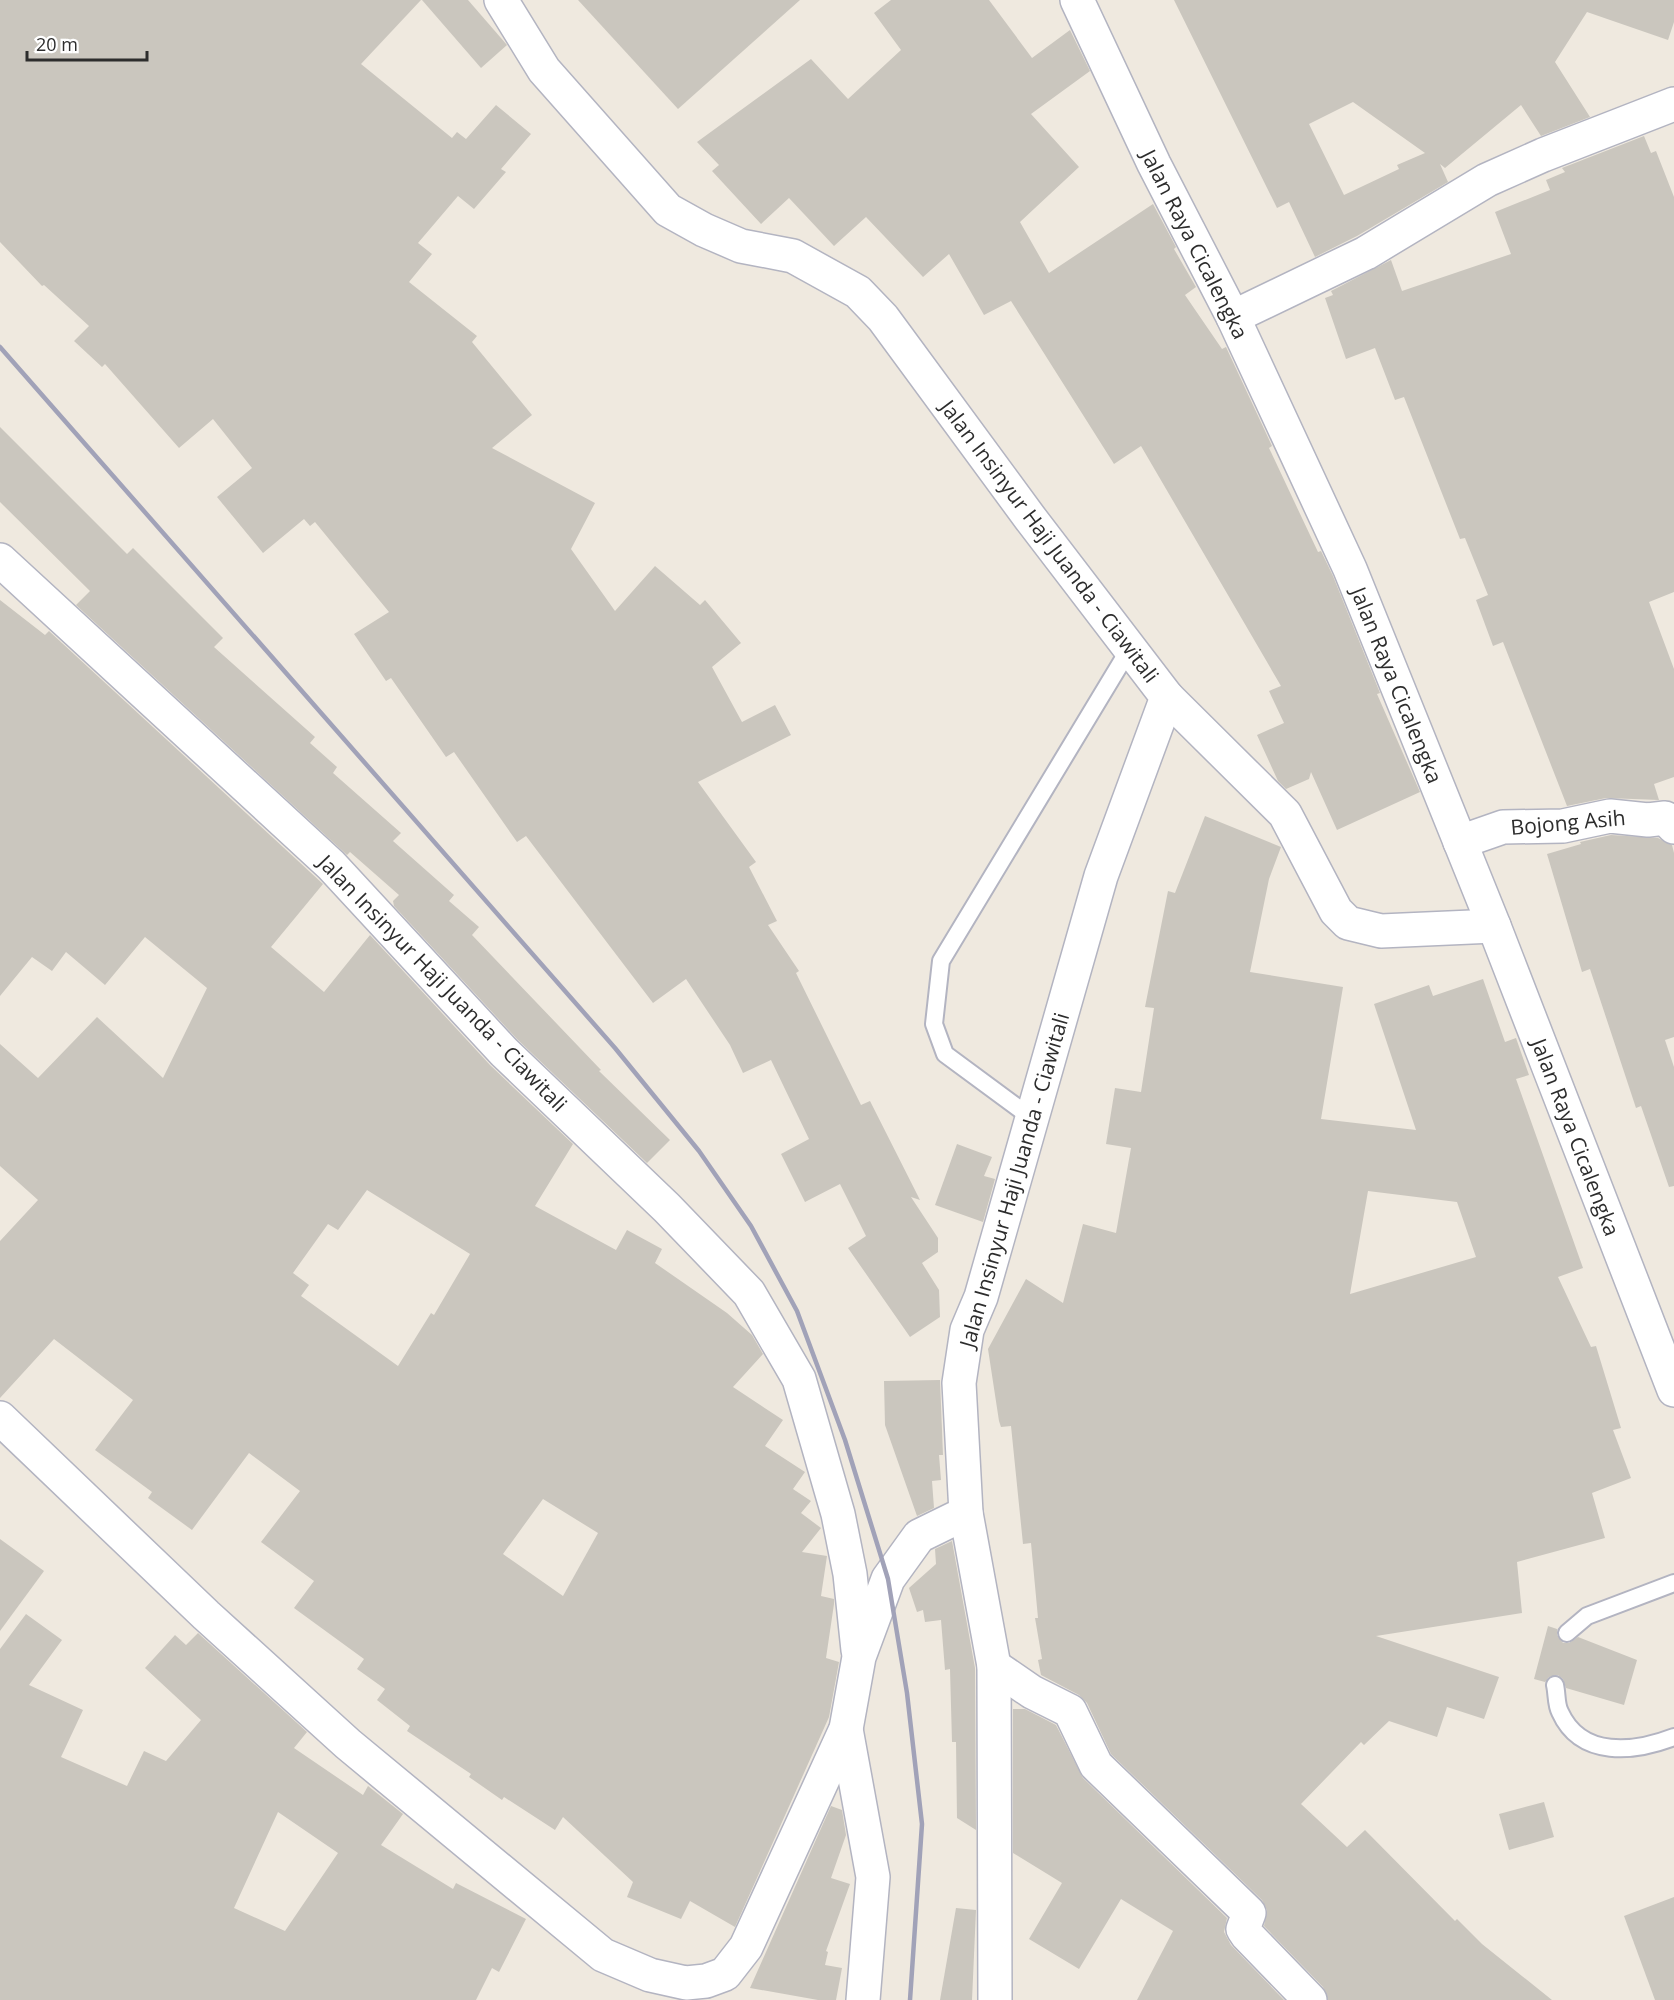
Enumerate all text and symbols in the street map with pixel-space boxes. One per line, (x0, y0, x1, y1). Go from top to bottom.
scale bar (27, 24, 147, 62)
text: 20 m (36, 32, 78, 56)
street label: Jalan Raya Cicalengka (1134, 143, 1255, 344)
street label: Jalan Insinyur Haji Juanda - Ciawitali (933, 392, 1166, 688)
street label: Jalan Raya Cicalengka (1344, 581, 1449, 787)
street label: Bojong Asih (1509, 803, 1627, 841)
street label: Jalan Insinyur Haji Juanda - Ciawitali (311, 847, 574, 1118)
street label: Jalan Insinyur Haji Juanda - Ciawitali (952, 1009, 1075, 1353)
street label: Jalan Raya Cicalengka (1525, 1032, 1627, 1240)

